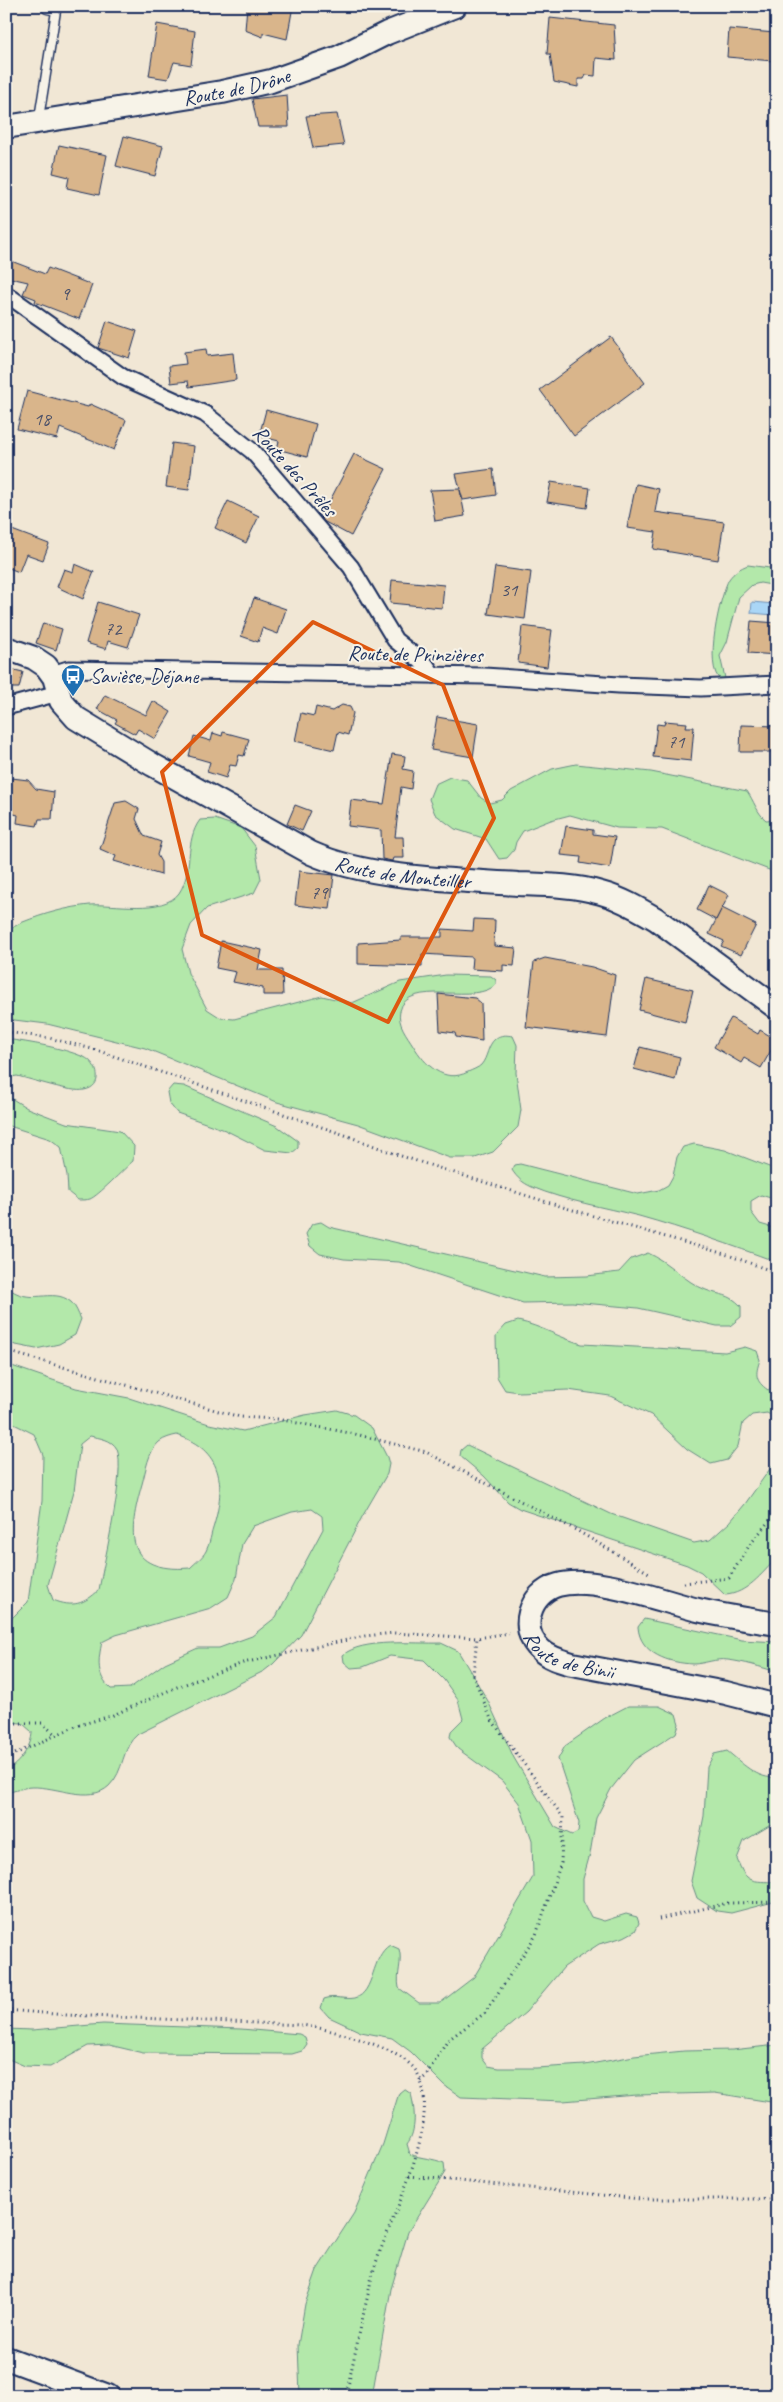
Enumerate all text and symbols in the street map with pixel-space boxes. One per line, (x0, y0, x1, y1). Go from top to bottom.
street label: Route de Drône (181, 62, 296, 111)
house number: 9 (61, 282, 71, 306)
house number: 18 (33, 407, 53, 431)
street label: Route des Prêles (247, 420, 344, 523)
house number: 31 (500, 578, 519, 602)
house number: 72 (104, 617, 123, 641)
street label: Route de Prinzières (347, 640, 484, 668)
bus stop icon: Savièse, Déjane (60, 663, 86, 697)
place label: Savièse, Déjane (90, 663, 200, 689)
house number: 71 (667, 730, 686, 754)
street label: Route de Monteiller (332, 850, 474, 894)
house number: 79 (310, 881, 329, 905)
street label: Route de Binii (518, 1628, 619, 1685)

